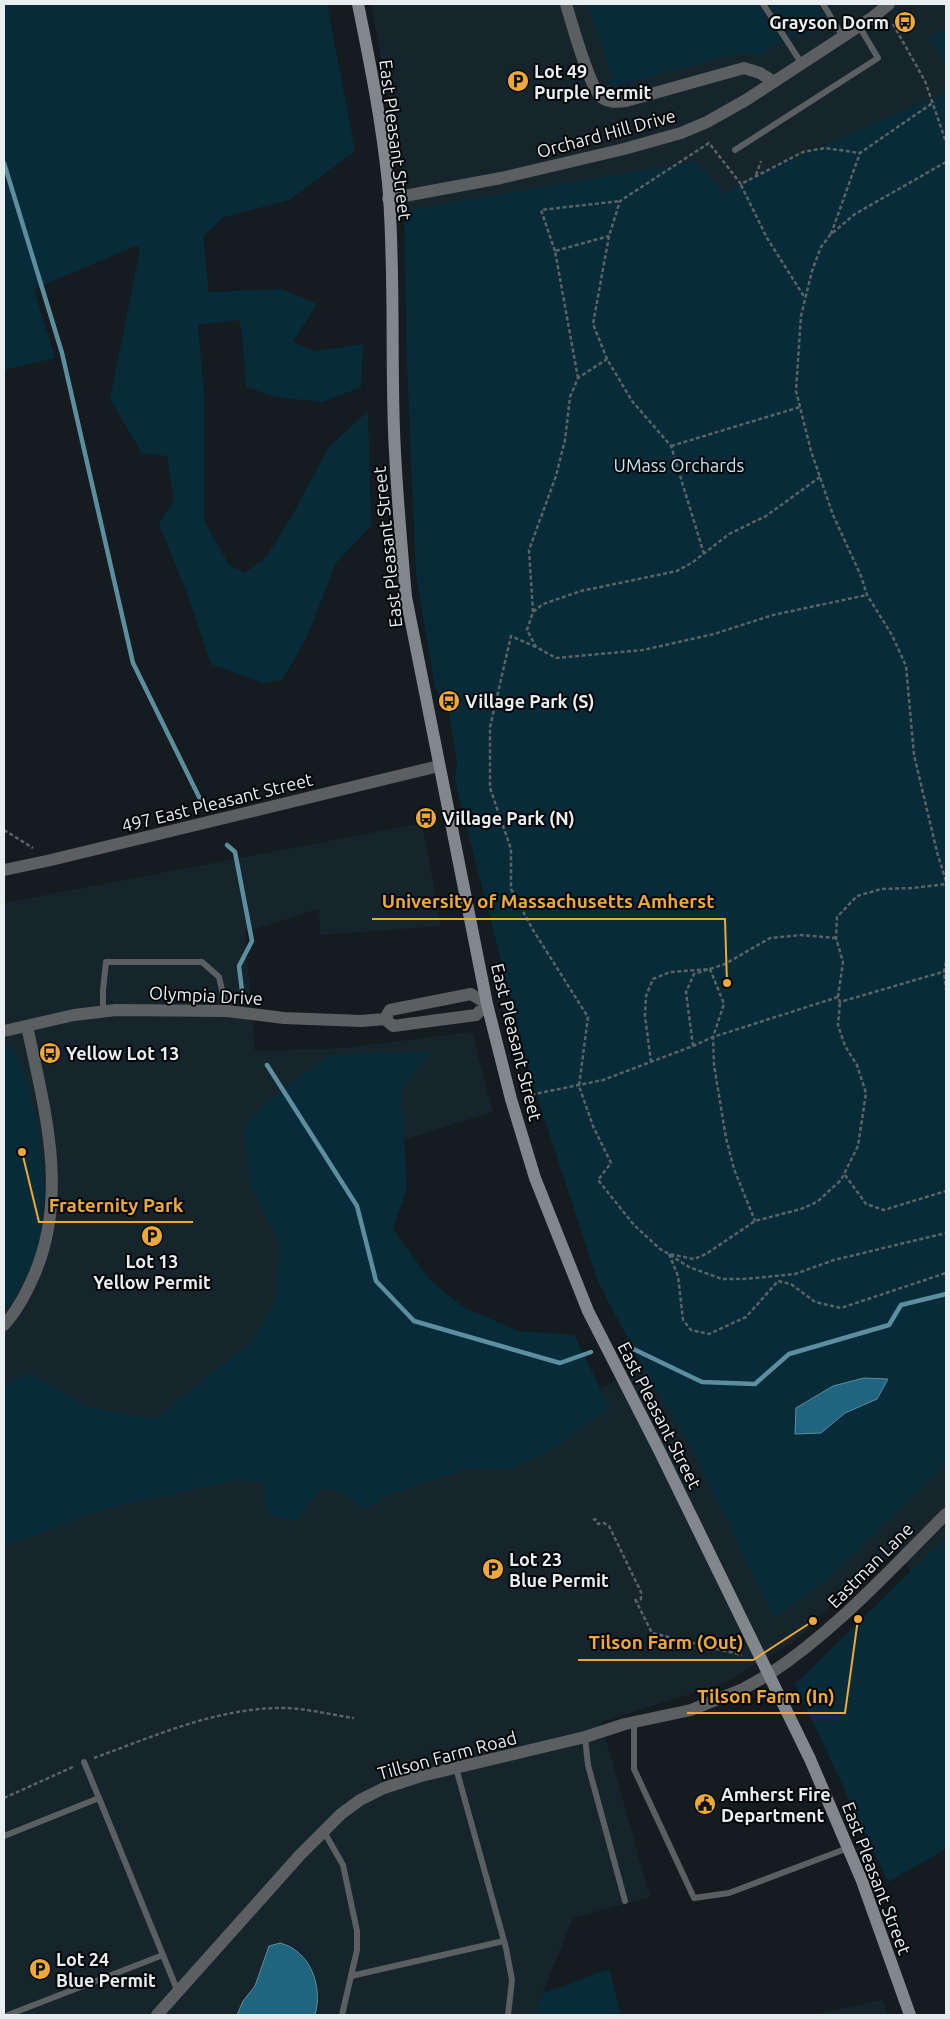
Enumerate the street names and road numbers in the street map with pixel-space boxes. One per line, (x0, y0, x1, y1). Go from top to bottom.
street label: East Pleasant Street (376, 58, 416, 222)
street label: Orchard Hill Drive (534, 105, 678, 161)
street label: East Pleasant Street (369, 465, 405, 629)
street label: 497 East Pleasant Street (119, 769, 315, 835)
street label: East Pleasant Street (488, 961, 546, 1123)
street label: Olympia Drive (149, 982, 263, 1008)
street label: East Pleasant Street (614, 1338, 706, 1492)
street label: Eastman Lane (823, 1518, 917, 1612)
street label: Tillson Farm Road (375, 1727, 519, 1783)
street label: East Pleasant Street (839, 1799, 915, 1957)

